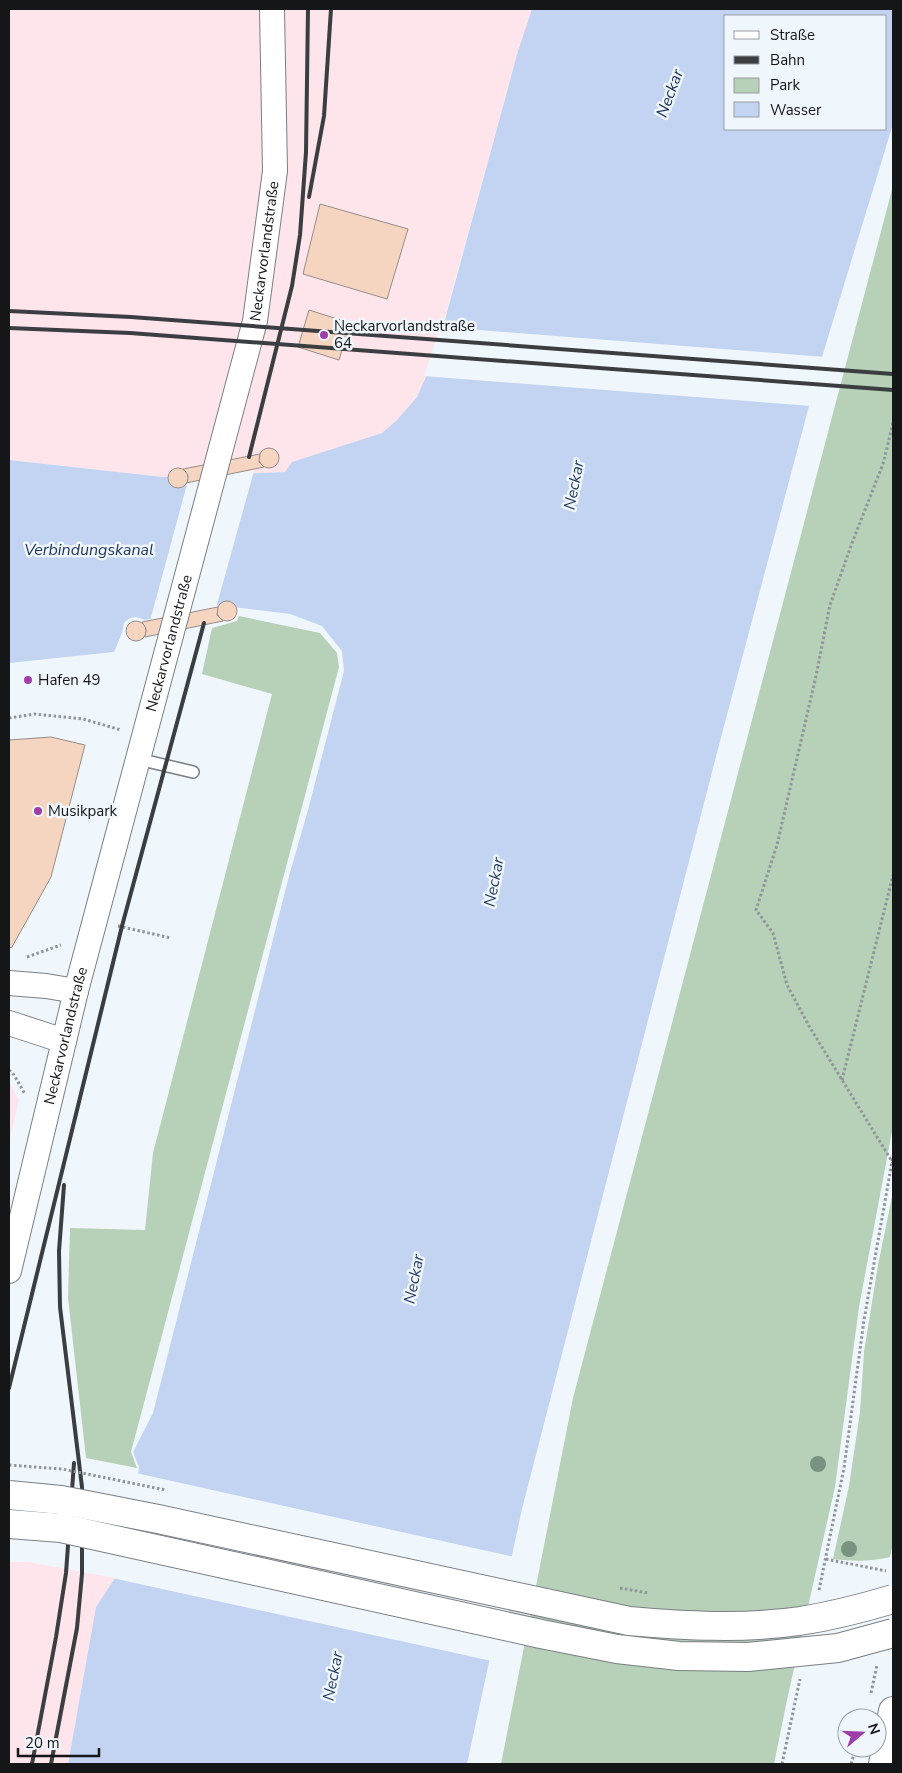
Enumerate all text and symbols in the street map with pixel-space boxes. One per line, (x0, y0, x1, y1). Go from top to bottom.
legend (724, 15, 887, 130)
text: Straße (770, 25, 815, 45)
text: Bahn (770, 50, 805, 70)
water label: Neckar (651, 65, 689, 121)
text: Park (770, 75, 800, 95)
text: Wasser (770, 100, 822, 120)
street label: Neckarvorlandstraße (245, 180, 284, 322)
place label: Neckarvorlandstraße 64 (334, 316, 475, 353)
marker: Neckarvorlandstraße 64 (318, 329, 330, 341)
water label: Neckar (558, 457, 590, 512)
water label: Verbindungskanal (24, 539, 154, 561)
street label: Neckarvorlandstraße (141, 572, 197, 714)
place label: Hafen 49 (38, 670, 101, 690)
marker: Hafen 49 (22, 674, 34, 686)
place label: Musikpark (48, 801, 118, 821)
marker: Musikpark (32, 805, 44, 817)
water label: Neckar (478, 854, 510, 909)
street label: Neckarvorlandstraße (39, 965, 92, 1107)
water label: Neckar (398, 1251, 430, 1306)
water label: Neckar (317, 1648, 349, 1703)
north arrow (837, 1708, 887, 1758)
text: N (863, 1721, 885, 1737)
scale bar (18, 1726, 99, 1758)
text: 20 m (25, 1733, 60, 1753)

